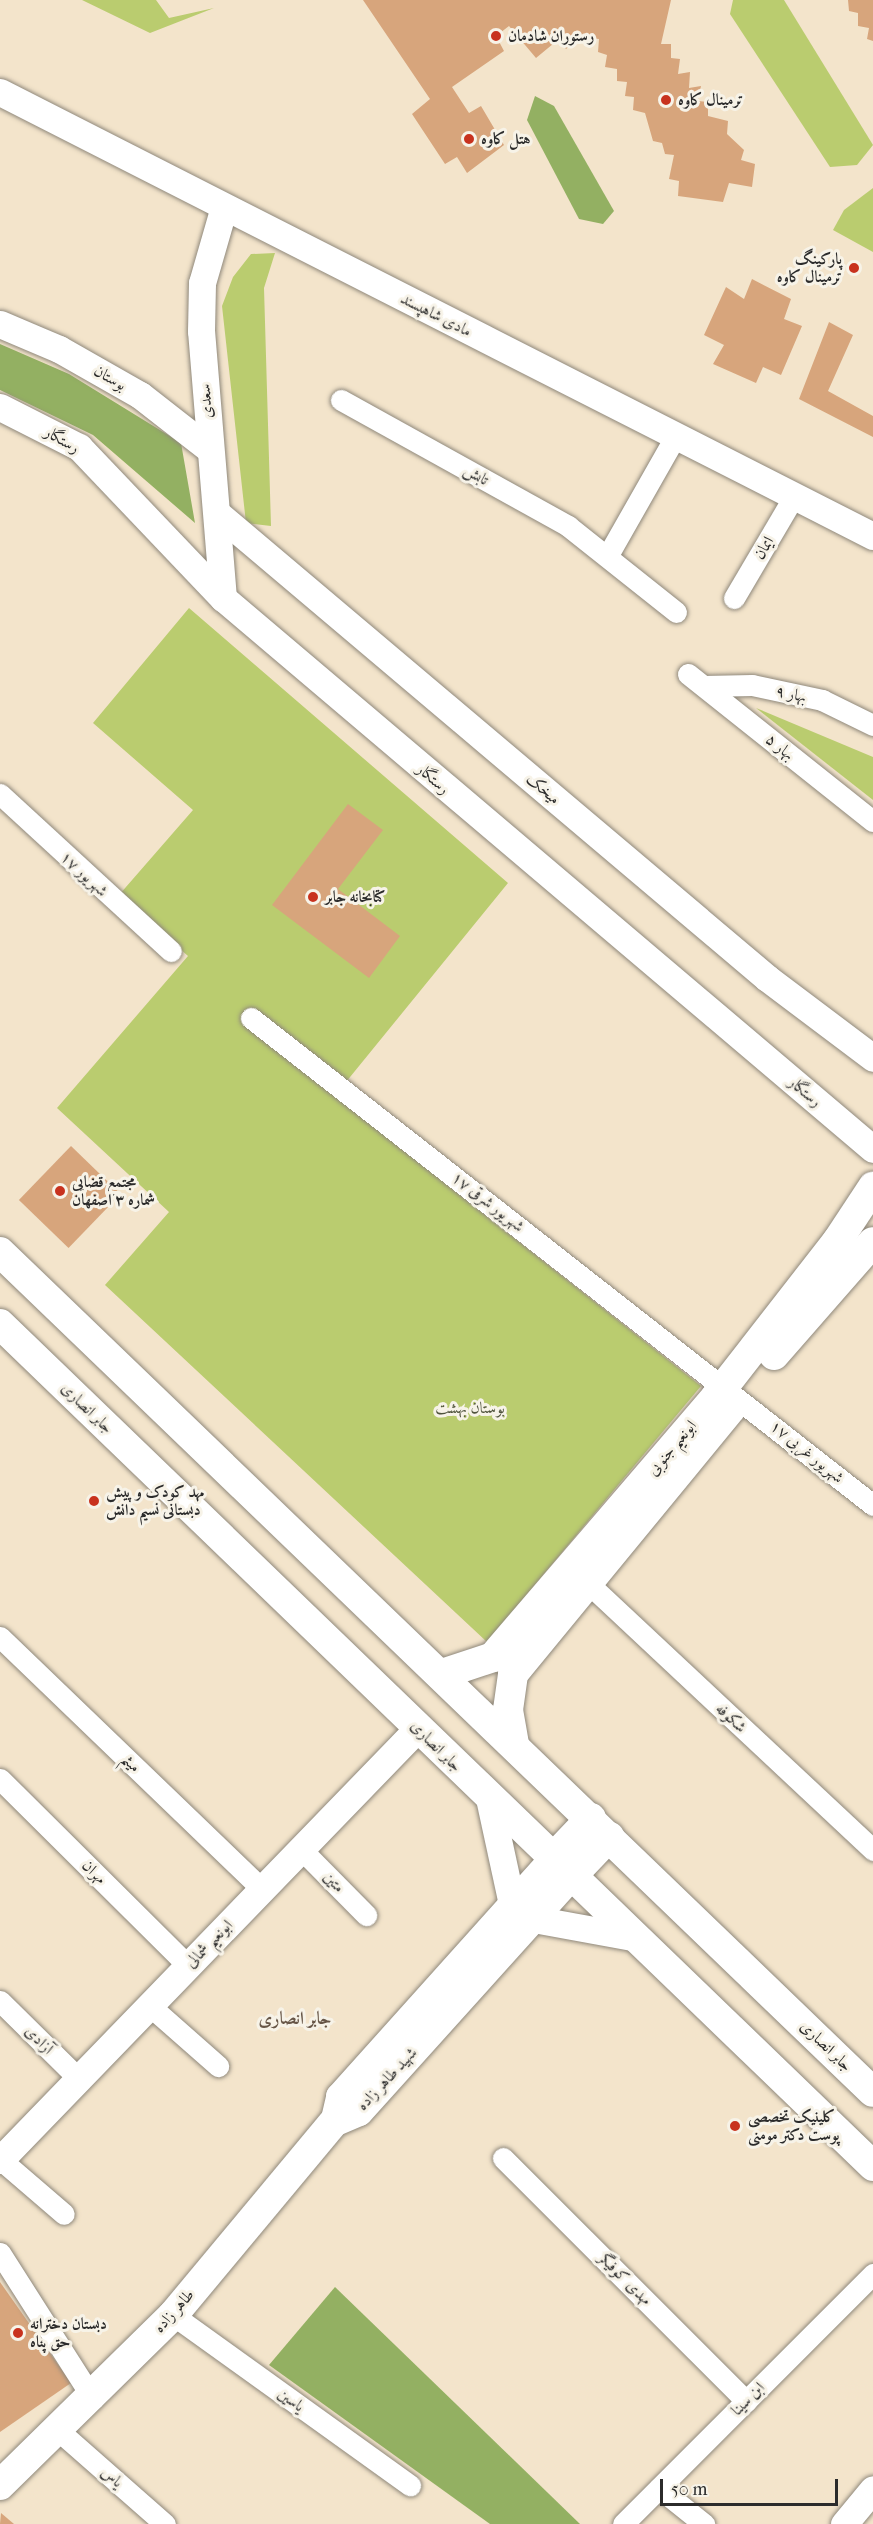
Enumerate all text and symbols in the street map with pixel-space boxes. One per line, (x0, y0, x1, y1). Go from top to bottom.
place label: رستوران شادمان (508, 26, 594, 46)
marker: رستوران شادمان (489, 29, 503, 43)
place label: ترمینال کاوه (678, 90, 743, 110)
marker: ترمینال کاوه (659, 93, 673, 107)
place label: هتل کاوه (481, 129, 531, 149)
marker: هتل کاوه (462, 132, 476, 146)
place label: پارکینگ ترمینال کاوه (777, 249, 842, 287)
marker: پارکینگ ترمینال کاوه (847, 261, 861, 275)
street label: مادی شاهپسند (397, 289, 475, 341)
street label: بوستان (90, 361, 130, 395)
street label: سعدی (195, 383, 217, 419)
street label: رستگار (41, 422, 83, 458)
street label: تابش (460, 460, 492, 490)
street label: ایمان (750, 533, 778, 563)
street label: بهار ۹ (774, 681, 808, 707)
street label: بهار ۵ (762, 730, 798, 764)
street label: رستگار (413, 760, 453, 798)
street label: میخک (522, 769, 564, 809)
street label: ۱۷ شهریور (56, 847, 112, 901)
place label: کتابخانه جابر (325, 887, 385, 907)
marker: کتابخانه جابر (306, 890, 320, 904)
street label: رستگار (785, 1073, 825, 1111)
street label: ۱۷ شهریور شرقی (448, 1168, 528, 1236)
place label: مجتمع قضایی شماره ۳ اصفهان (72, 1172, 155, 1210)
marker: مجتمع قضایی شماره ۳ اصفهان (53, 1184, 67, 1198)
street label: جابر انصاری (57, 1379, 117, 1437)
park label: بوستان بهشت (435, 1398, 505, 1418)
street label: ابونعیم جنوبی (643, 1416, 701, 1480)
street label: ۱۷ شهریور غربی (766, 1416, 848, 1488)
place label: مهد کودک و پیش دبستانی نسیم دانش (106, 1482, 204, 1520)
marker: مهد کودک و پیش دبستانی نسیم دانش (87, 1494, 101, 1508)
street label: شکوفه (712, 1699, 750, 1737)
street label: جابر انصاری (406, 1716, 466, 1776)
street label: میثم (117, 1749, 145, 1777)
street label: مهران (78, 1856, 110, 1888)
street label: متین (319, 1867, 349, 1897)
street label: ابونعیم شمالی (181, 1916, 237, 1972)
district label: جابر انصاری (259, 2008, 331, 2030)
street label: جابر انصاری (796, 2017, 856, 2075)
street label: آزادی (21, 2022, 57, 2058)
street label: شهید طاهر زاده (353, 2043, 421, 2115)
place label: کلینیک تخصصی پوست دکتر مومنی (748, 2107, 840, 2145)
marker: کلینیک تخصصی پوست دکتر مومنی (726, 2117, 744, 2135)
street label: مهدی کوفیگر (595, 2249, 655, 2309)
street label: طاهر زاده (150, 2285, 198, 2337)
place label: دبستان دخترانه حق پناه (30, 2314, 107, 2352)
marker: دبستان دخترانه حق پناه (11, 2326, 25, 2340)
street label: ابن سینا (727, 2378, 769, 2420)
street label: یاسین (274, 2384, 308, 2416)
street label: یاس (97, 2462, 127, 2492)
scale bar (663, 2467, 842, 2505)
text: 50 m (671, 2479, 707, 2500)

